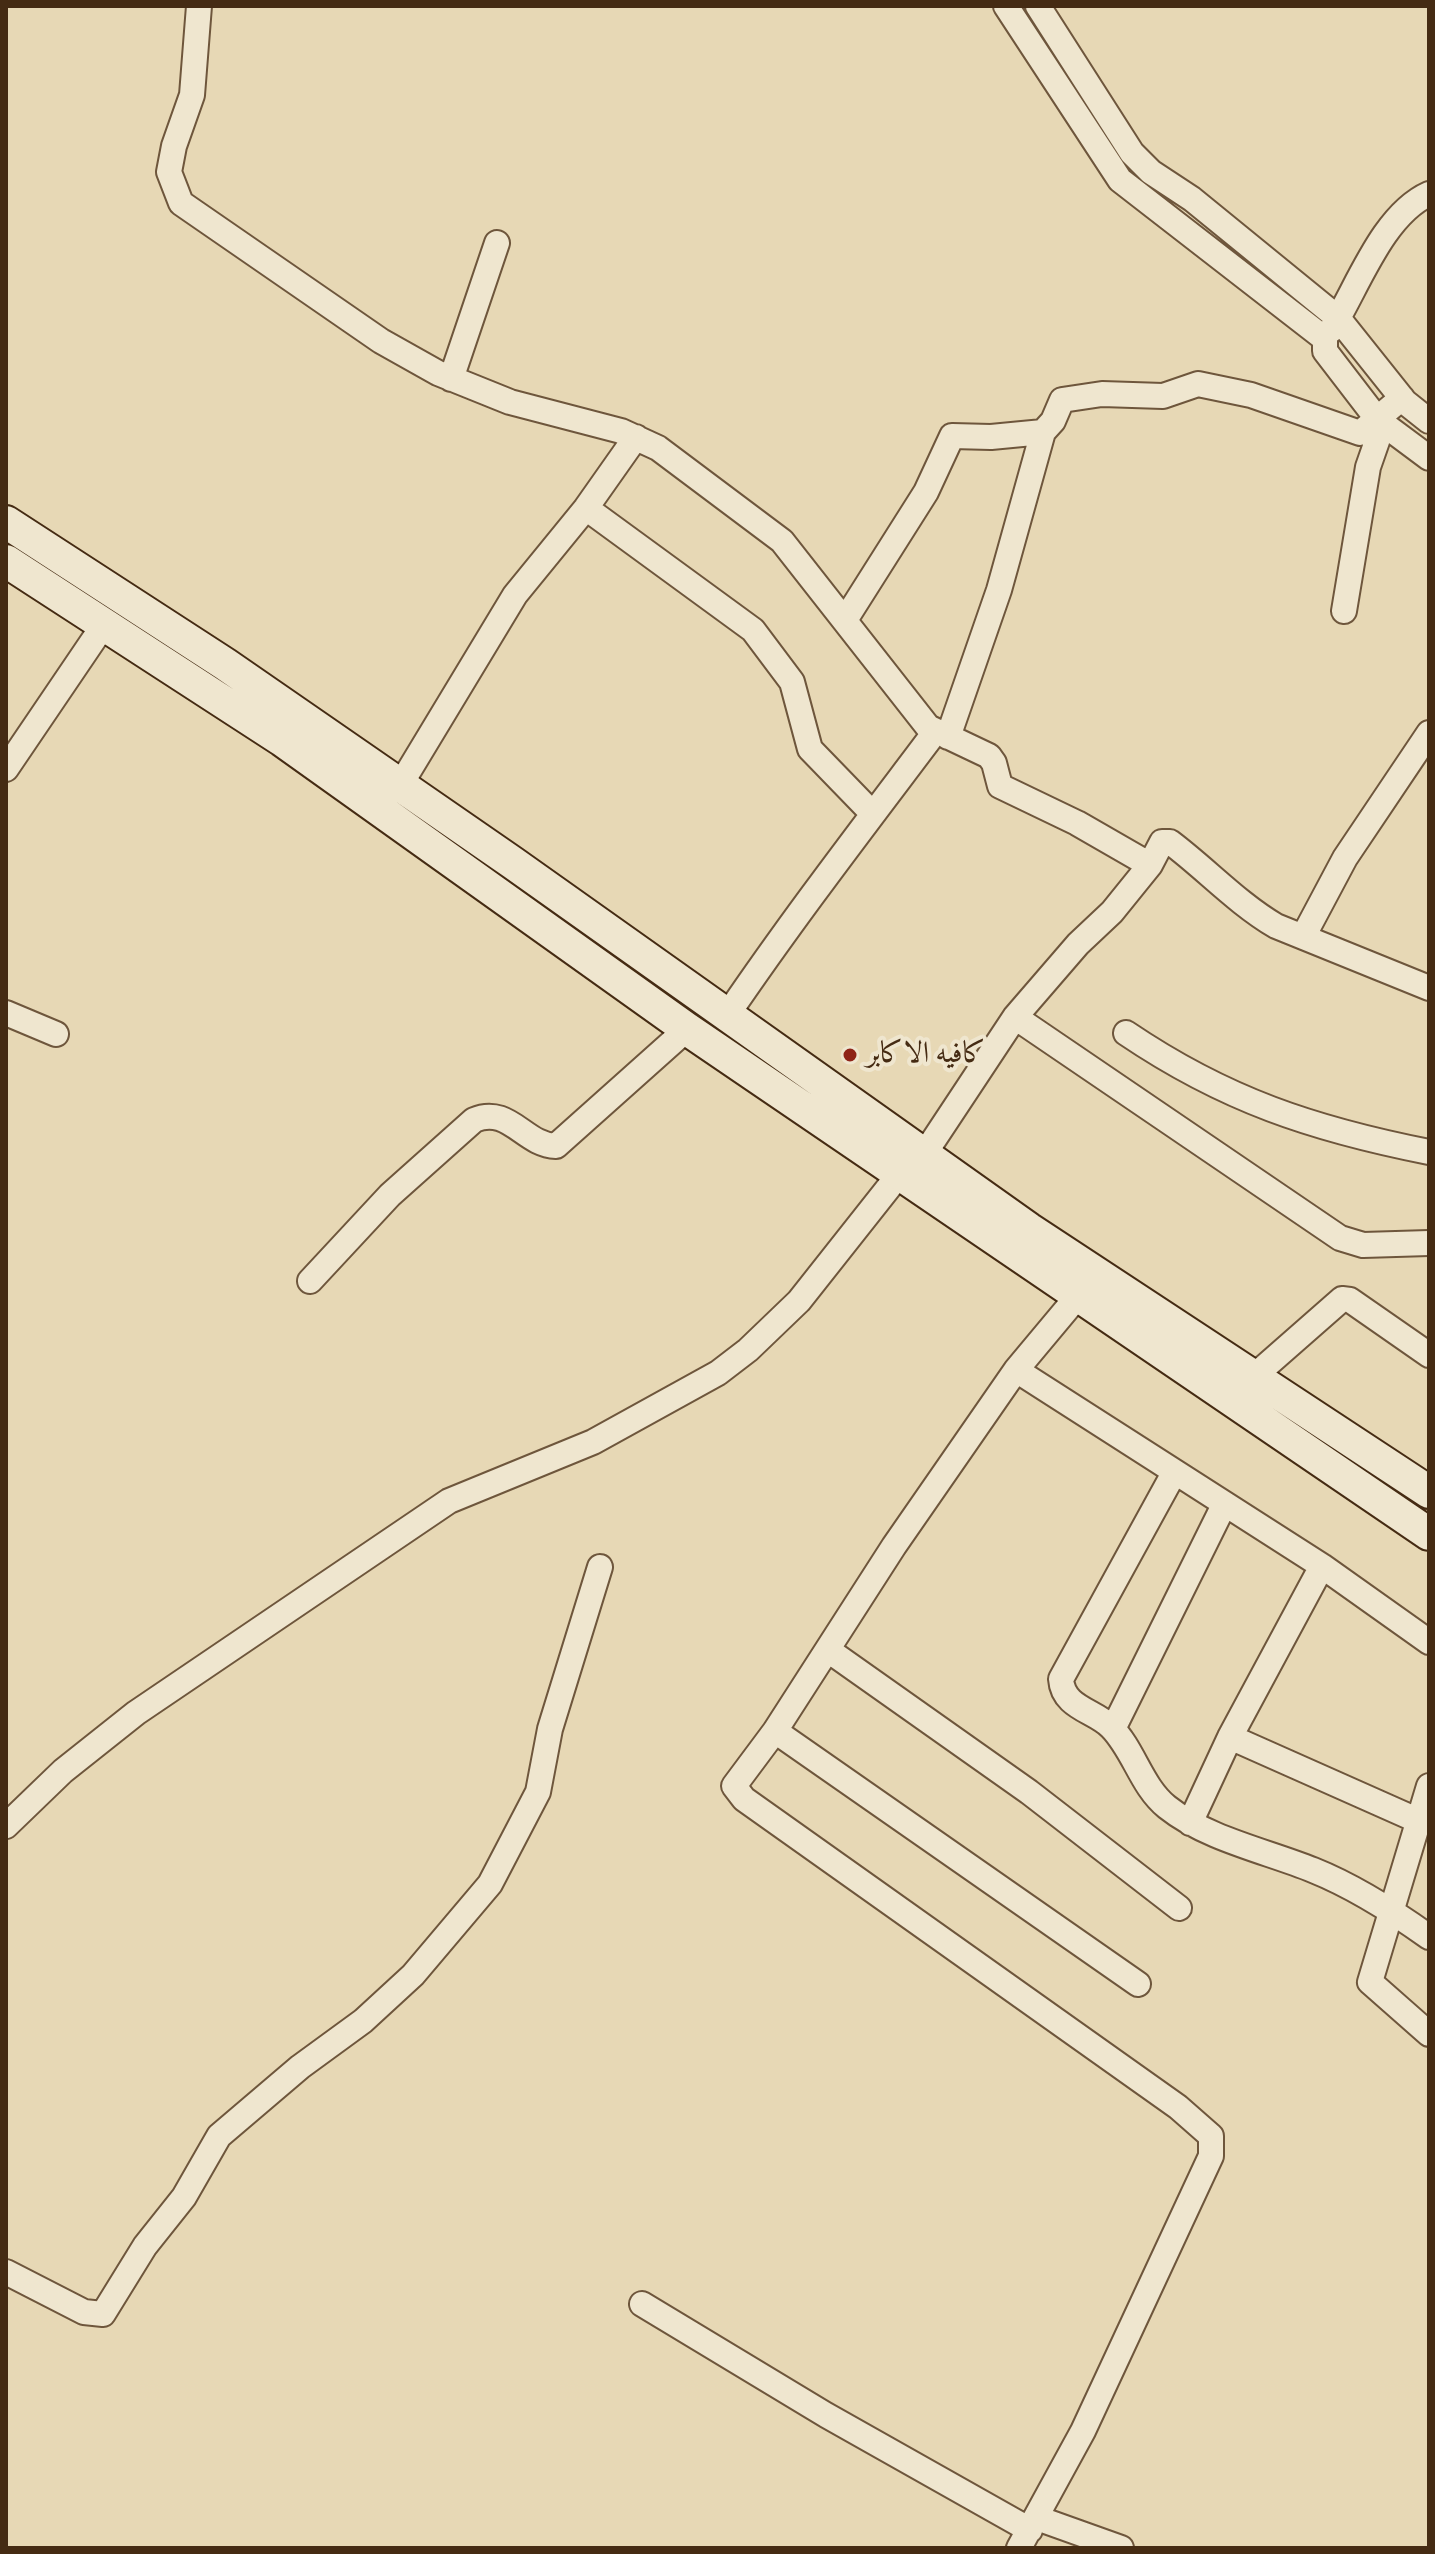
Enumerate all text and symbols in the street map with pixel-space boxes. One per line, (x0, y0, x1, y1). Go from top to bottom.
place label: كافيه الاكابر (866, 1037, 986, 1073)
marker: كافيه الاكابر (841, 1046, 859, 1064)

